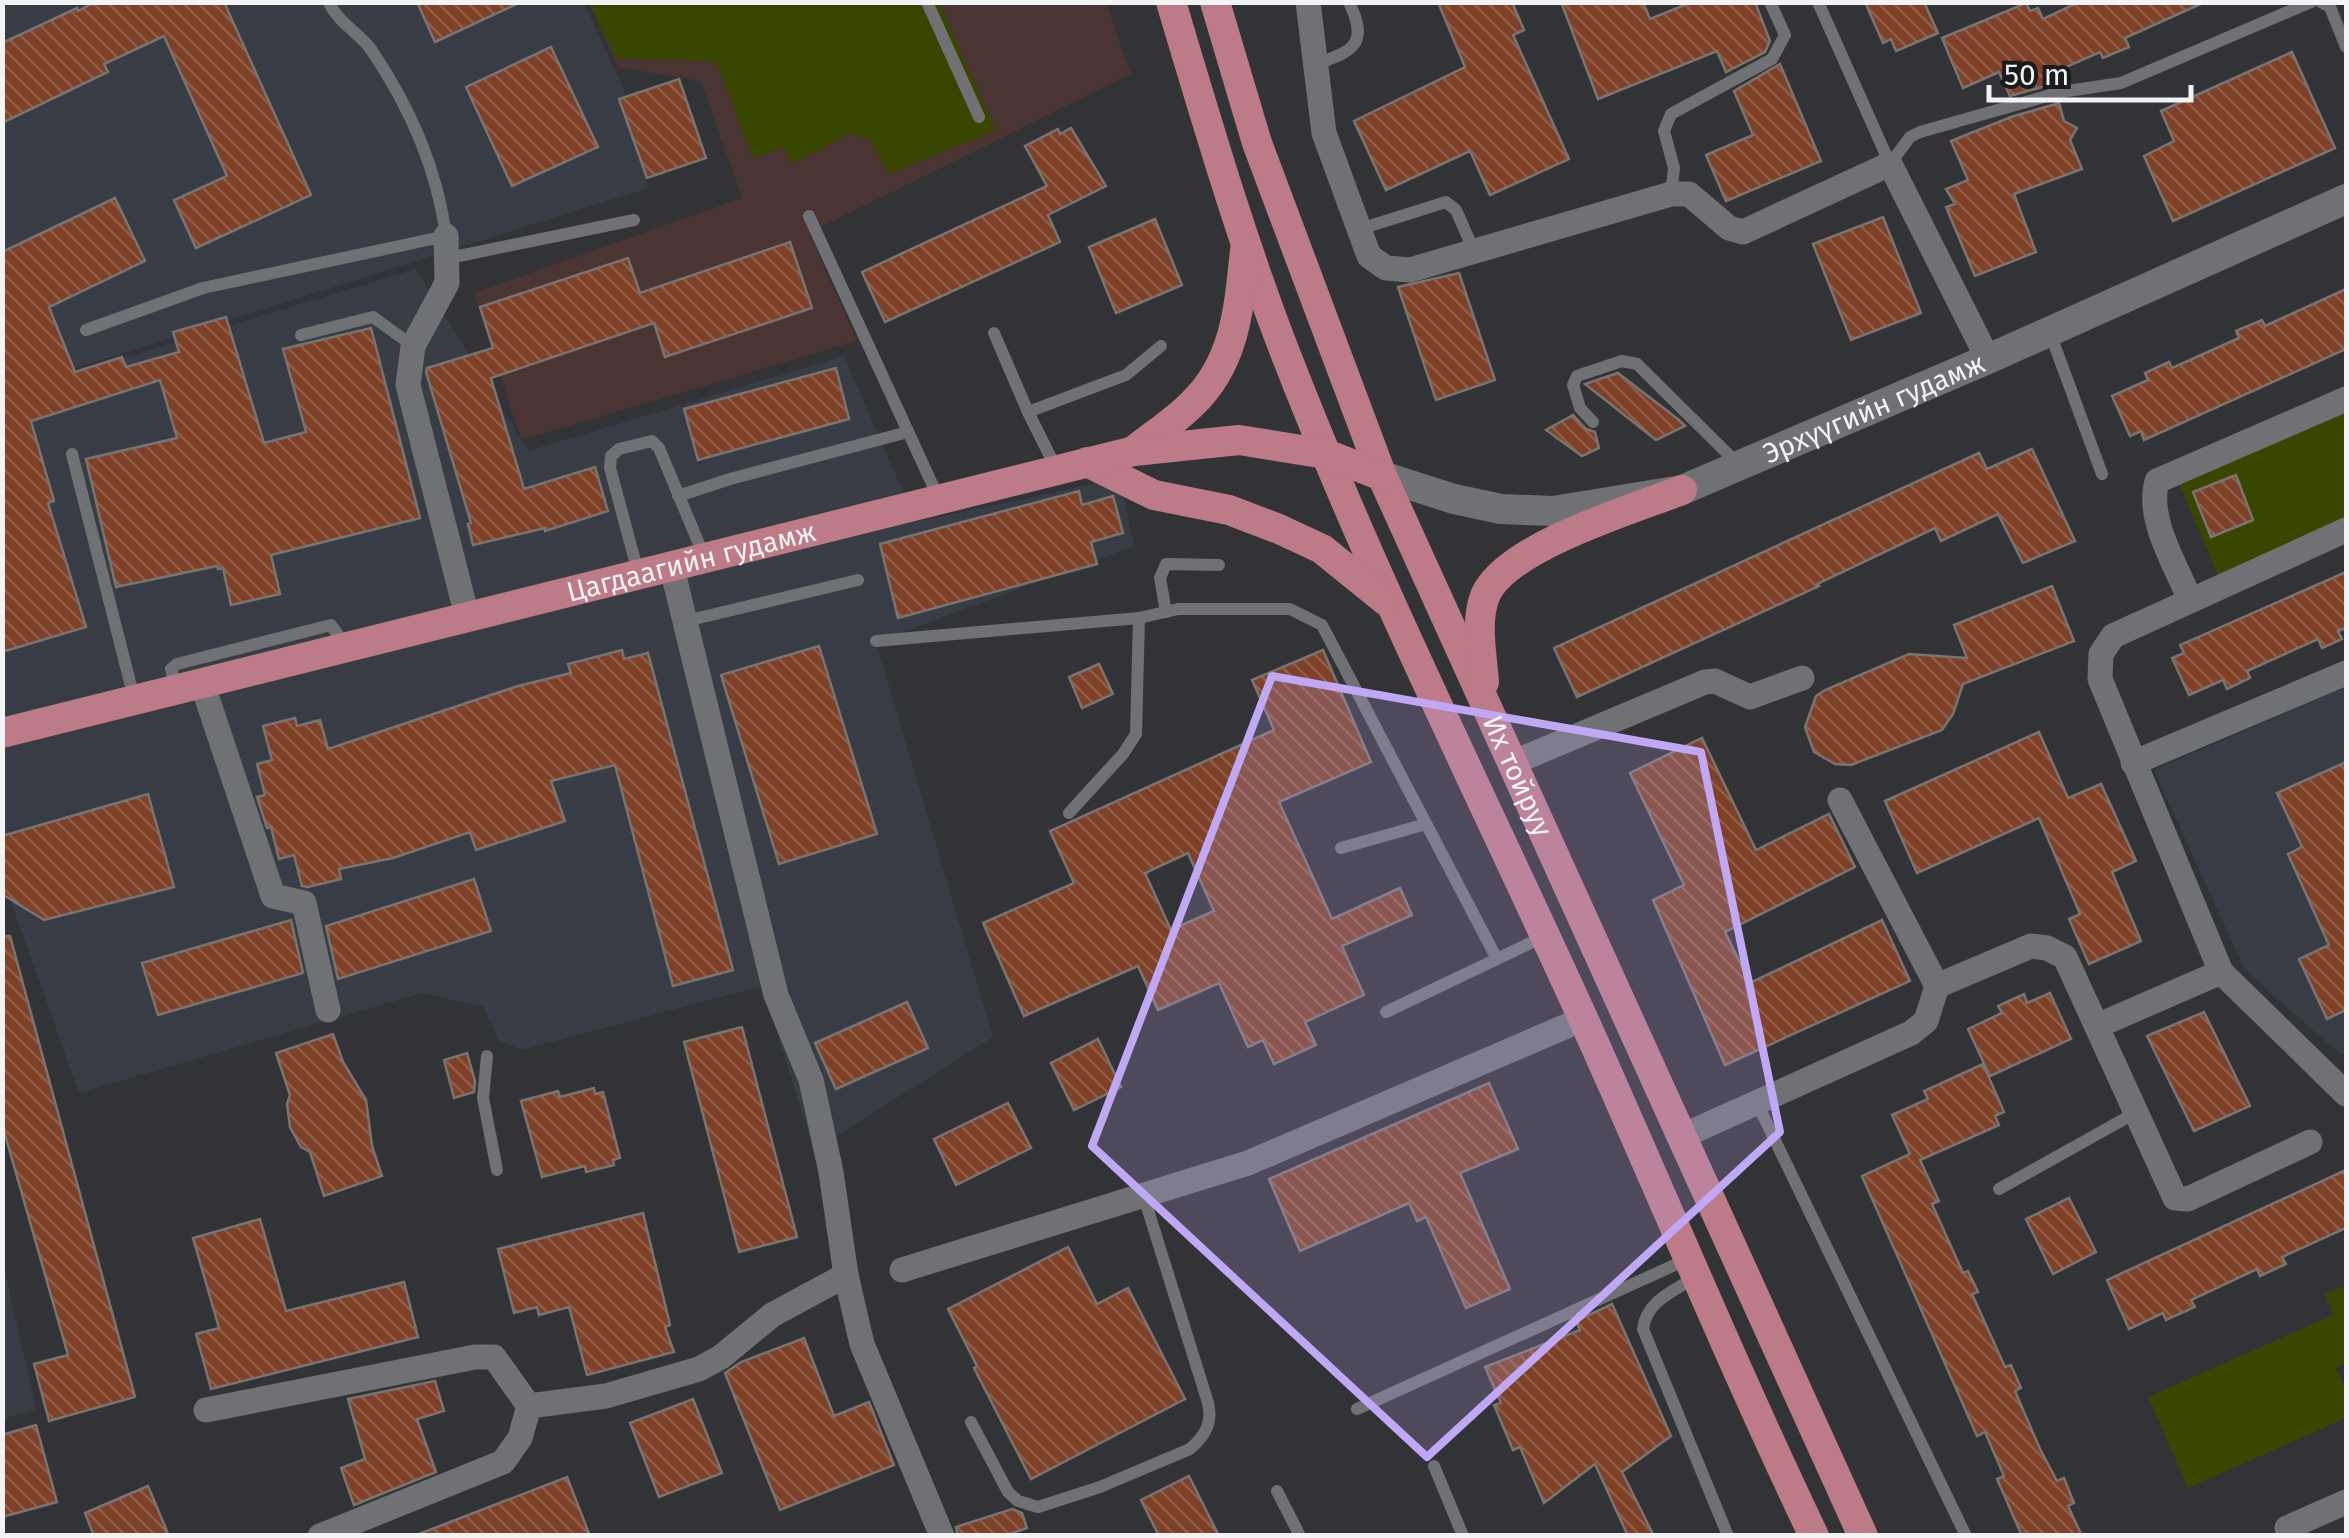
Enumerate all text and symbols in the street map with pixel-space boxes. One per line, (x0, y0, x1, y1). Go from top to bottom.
scale bar (1989, 40, 2192, 102)
text: 50 m (2004, 57, 2069, 93)
street label: Эрхүүгийн гудамж (1758, 346, 1989, 470)
street label: Цагдаагийн гудамж (563, 514, 819, 608)
street label: Их тойруу (1476, 710, 1560, 842)

